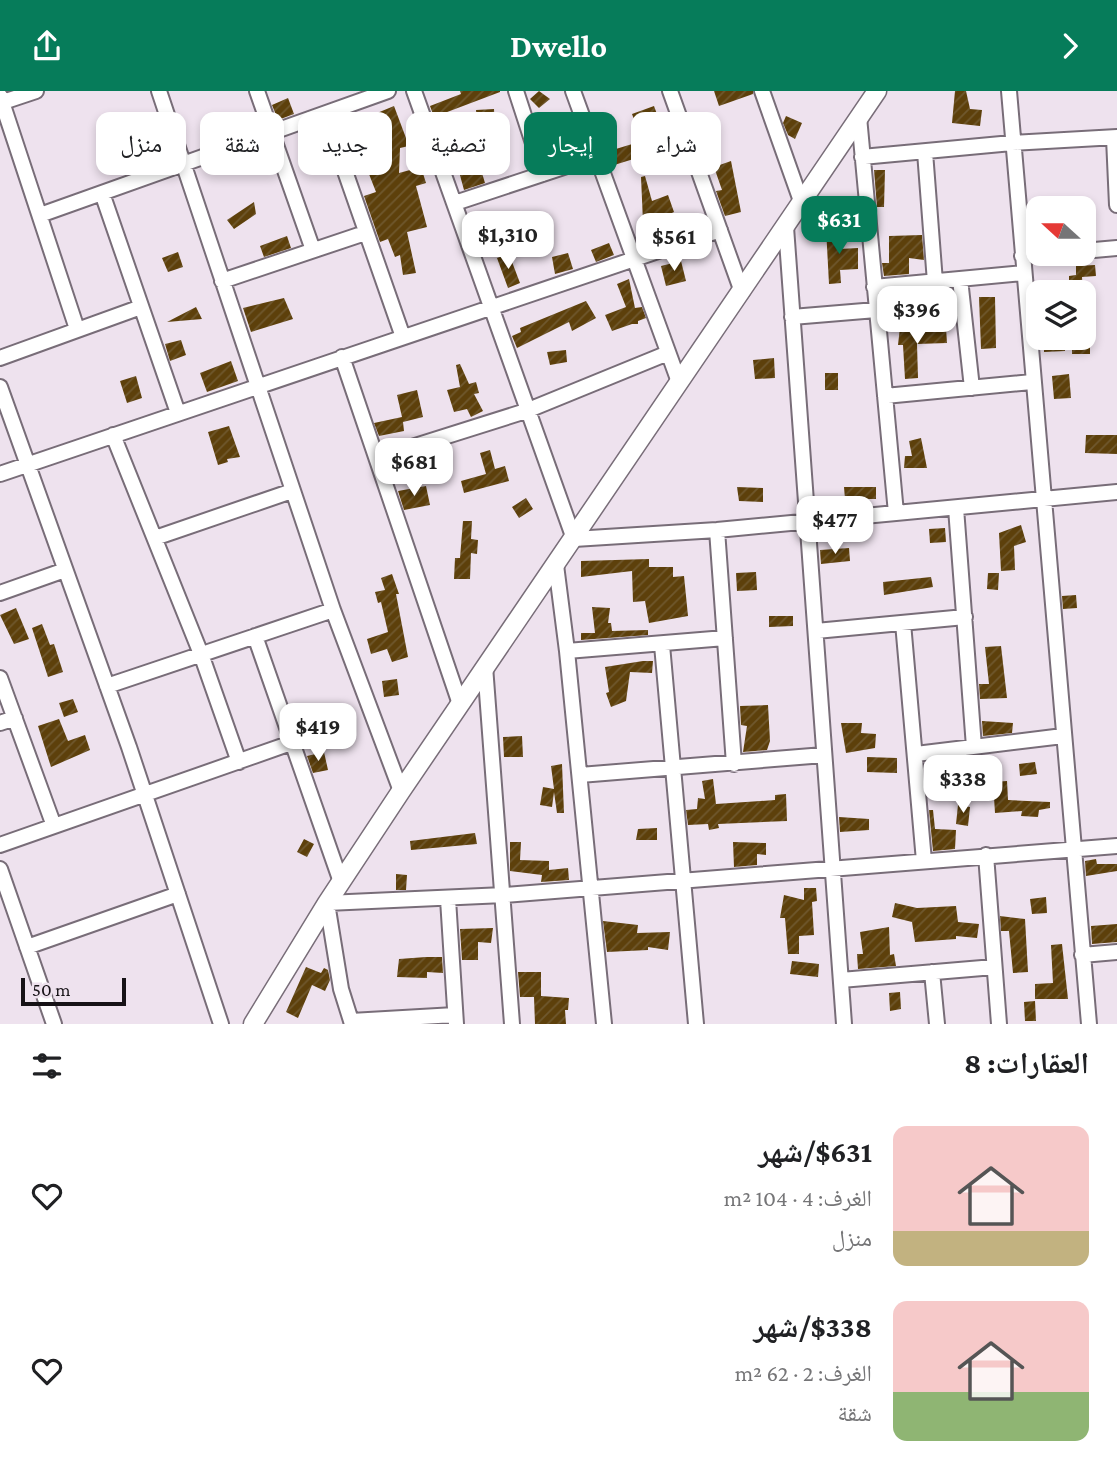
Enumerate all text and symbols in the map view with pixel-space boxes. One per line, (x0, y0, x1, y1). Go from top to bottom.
icon: share (28, 27, 66, 65)
icon: forward (1051, 27, 1089, 65)
text: Dwello (510, 28, 607, 64)
chip: منزل (96, 112, 186, 175)
chip: شقة (200, 112, 284, 175)
chip: جديد (298, 112, 392, 175)
chip: تصفية (406, 112, 510, 175)
chip: إيجار (524, 112, 617, 175)
chip: شراء (631, 112, 721, 175)
north arrow (1026, 196, 1096, 266)
map controls (1026, 196, 1096, 350)
pin: $631 (798, 197, 880, 256)
text: $631 (817, 206, 861, 232)
pin: $1,310 (451, 211, 565, 271)
pin: $561 (633, 213, 715, 273)
text: $1,310 (478, 221, 538, 247)
text: $561 (652, 223, 696, 249)
button: layers (1026, 280, 1096, 350)
pin: $396 (876, 287, 958, 346)
text: $396 (893, 296, 941, 322)
pin: $681 (373, 439, 455, 498)
text: $681 (391, 448, 437, 474)
pin: $477 (794, 497, 876, 556)
text: $477 (812, 506, 858, 532)
pin: $419 (277, 703, 359, 763)
text: $419 (295, 713, 341, 739)
pin: $338 (922, 755, 1004, 815)
text: $338 (939, 765, 987, 791)
scale bar (21, 975, 126, 1007)
text: 50 m (32, 979, 71, 1000)
text: العقارات: 8 (964, 1046, 1089, 1079)
icon: filters (28, 1047, 66, 1085)
text: $631/شهر (758, 1135, 872, 1168)
icon: home (949, 1154, 1033, 1238)
icon: heart (28, 1177, 66, 1215)
text: الغرف: 4 · 104 m² (724, 1185, 872, 1211)
text: منزل (832, 1225, 872, 1251)
text: $338/شهر (753, 1310, 872, 1343)
icon: home (949, 1329, 1033, 1413)
icon: heart (28, 1352, 66, 1390)
text: الغرف: 2 · 62 m² (735, 1360, 872, 1386)
text: شقة (838, 1400, 872, 1426)

